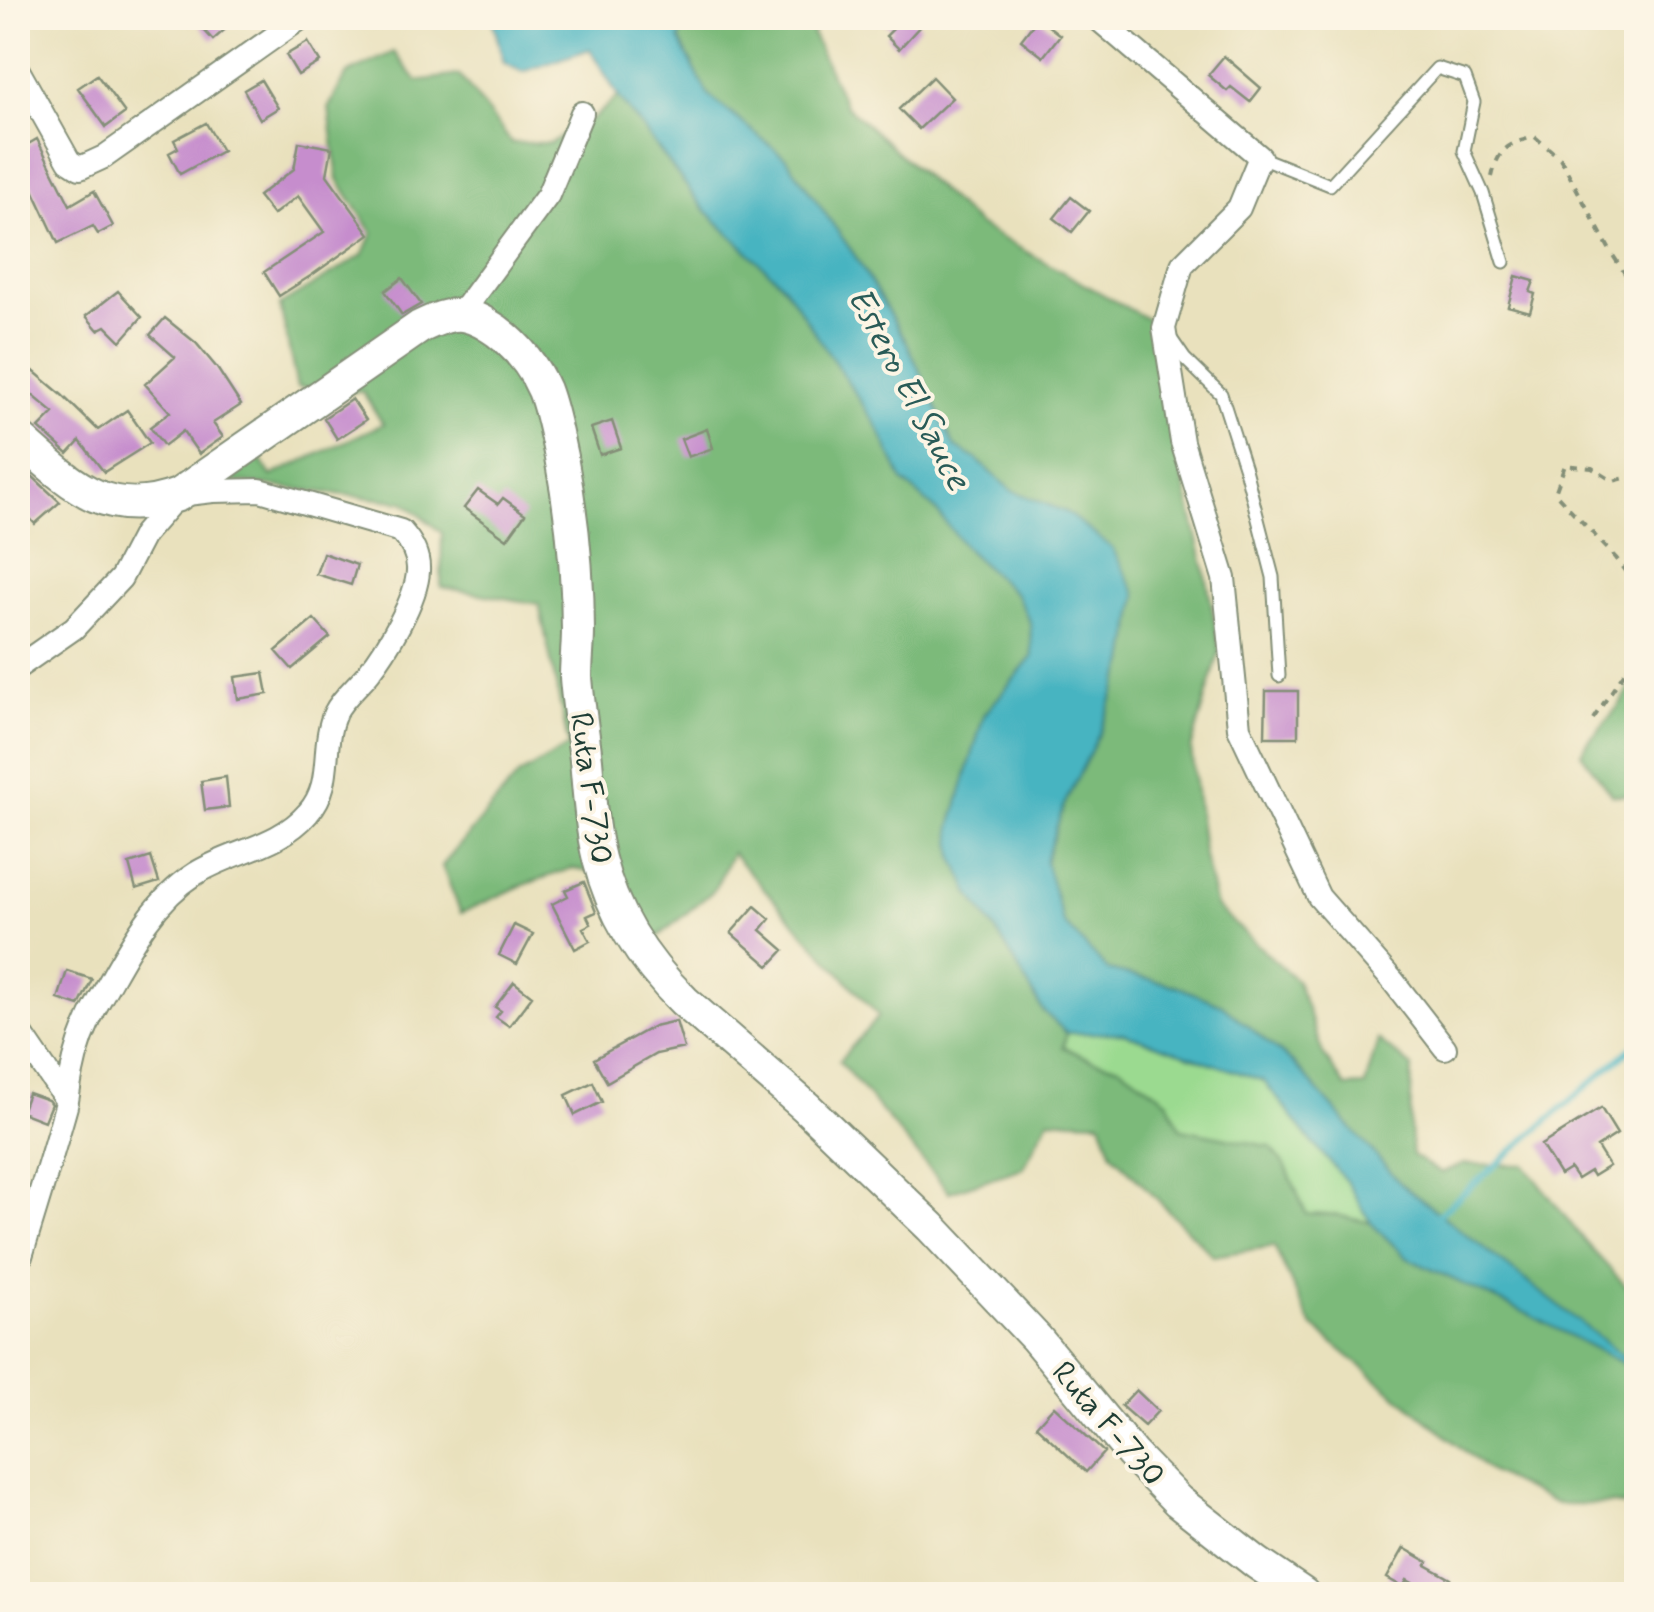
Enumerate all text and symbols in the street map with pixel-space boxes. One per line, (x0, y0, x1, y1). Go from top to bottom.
water label: Estero El Sauce (836, 280, 981, 499)
street label: Ruta F-730 (559, 710, 621, 867)
street label: Ruta F-730 (1042, 1353, 1173, 1496)

